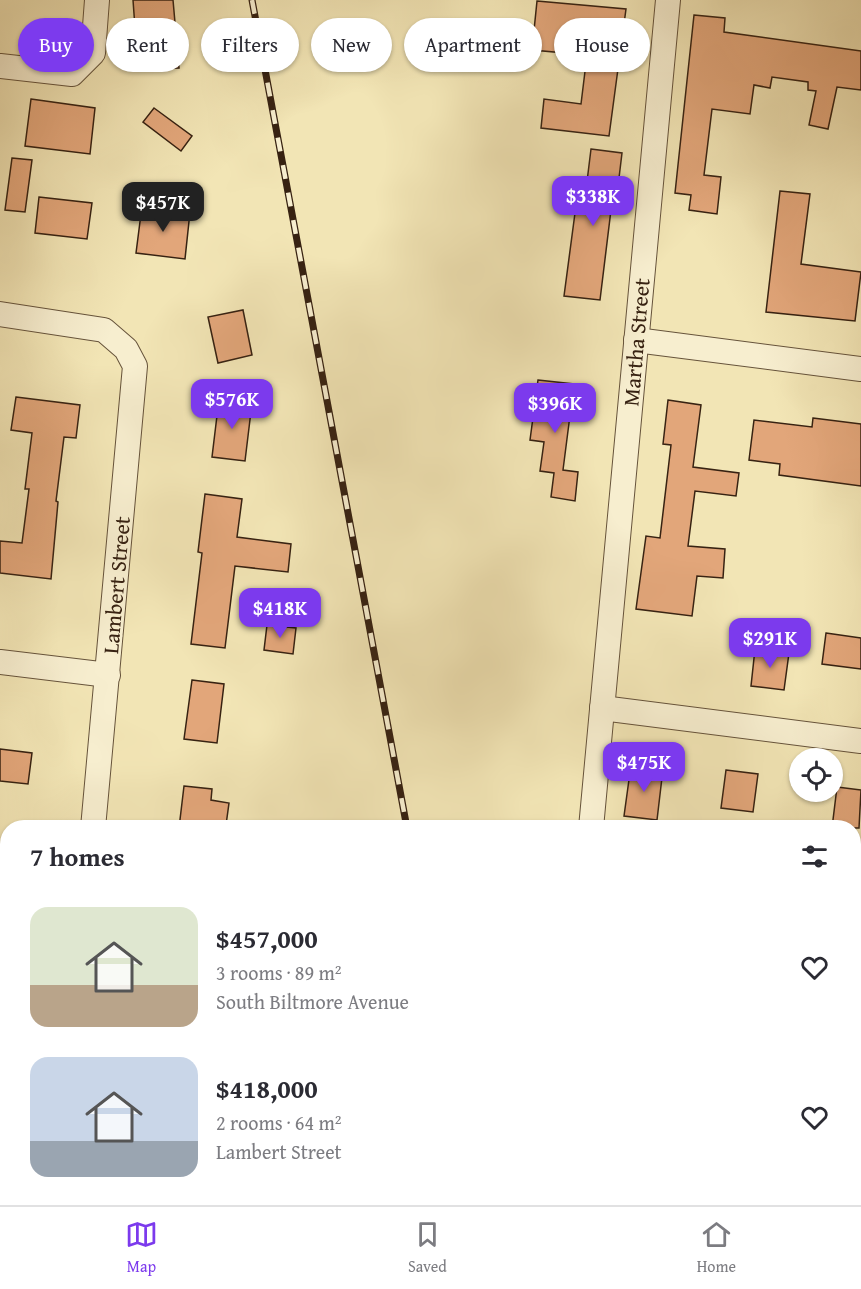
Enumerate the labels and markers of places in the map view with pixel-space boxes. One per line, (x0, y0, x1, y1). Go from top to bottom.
pin: $338K (551, 176, 635, 227)
pin: $457K (121, 182, 205, 233)
pin: $576K (190, 379, 274, 430)
pin: $396K (513, 383, 597, 434)
pin: $418K (238, 588, 322, 639)
pin: $291K (728, 618, 812, 669)
pin: $475K (602, 742, 686, 793)

